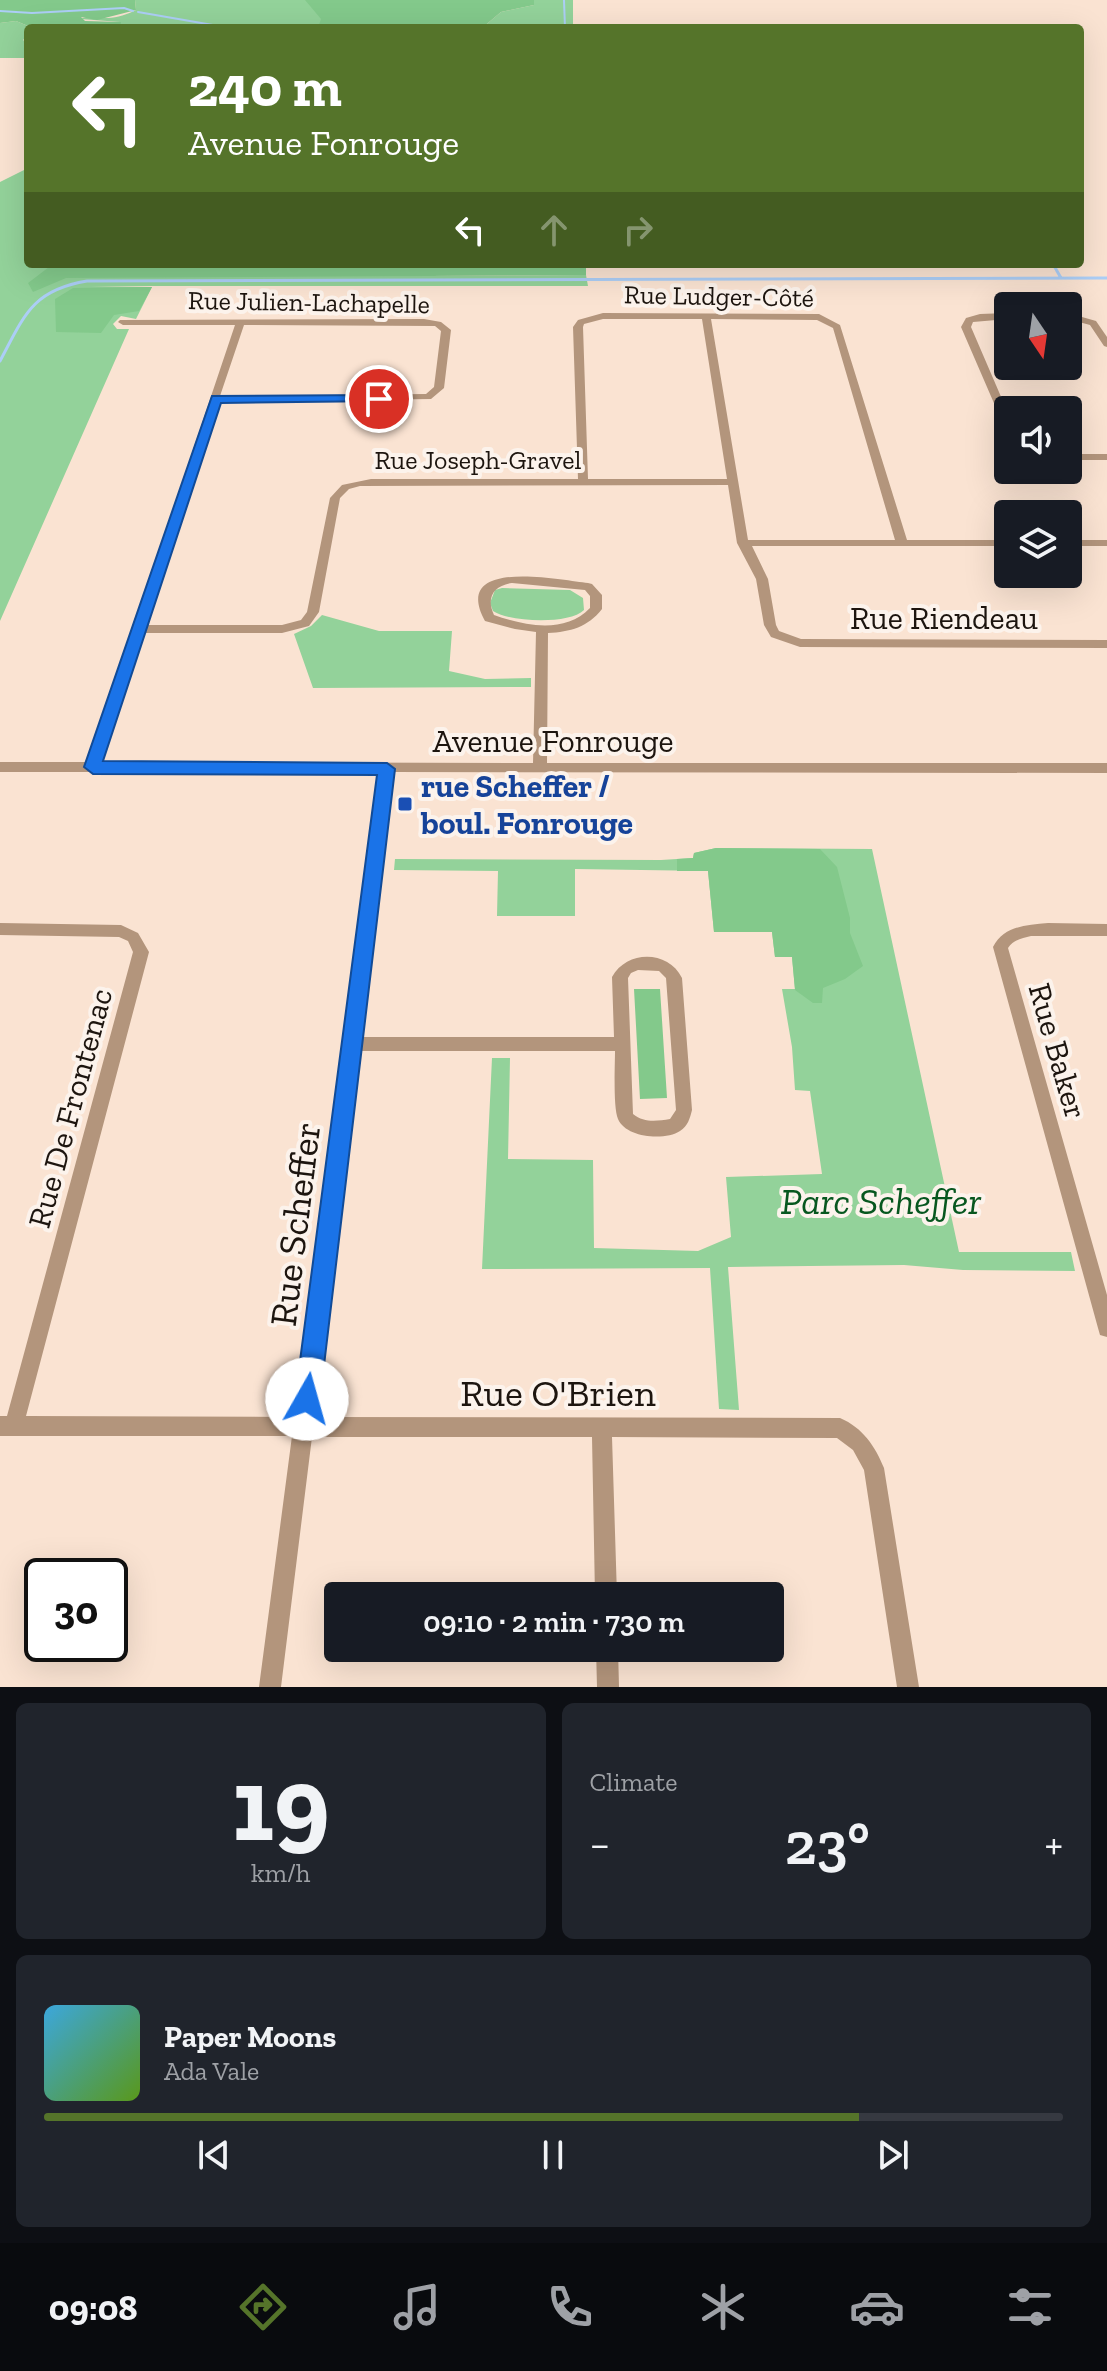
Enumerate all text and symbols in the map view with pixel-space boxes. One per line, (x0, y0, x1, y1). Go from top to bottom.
text: 240 m (188, 53, 342, 120)
icon: left (56, 56, 160, 160)
text: Avenue Fonrouge (188, 121, 459, 164)
icon: left (448, 208, 492, 252)
icon: ahead (532, 208, 576, 252)
icon: right (616, 208, 660, 252)
street label: Rue Ludger-Côté (624, 278, 814, 314)
street label: Rue Julien-Lachapelle (188, 284, 430, 320)
north arrow (994, 292, 1082, 380)
map controls (994, 292, 1082, 588)
pin (345, 365, 413, 433)
icon: arrive (357, 377, 401, 421)
button: sound (994, 396, 1082, 484)
street label: Rue Joseph-Gravel (375, 444, 581, 476)
button: layers (994, 500, 1082, 588)
street label: Rue Riendeau (850, 599, 1038, 637)
street label: Avenue Fonrouge (433, 722, 674, 760)
place label: rue Scheffer / boul. Fonrouge (420, 767, 633, 842)
marker: rue Scheffer / boul. Fonrouge (396, 795, 414, 813)
street label: Rue Baker (1021, 979, 1095, 1123)
street label: Rue De Frontenac (20, 984, 120, 1232)
street label: Rue Scheffer (260, 1119, 330, 1329)
park label: Parc Scheffer (781, 1178, 982, 1224)
position arrow (265, 1357, 349, 1441)
street label: Rue O'Brien (460, 1370, 656, 1416)
speed limit sign: 30 (24, 1558, 128, 1662)
text: 09:10 · 2 min · 730 m (423, 1604, 685, 1640)
text: 19 (232, 1742, 330, 1867)
text: Climate (590, 1766, 677, 1798)
text: 23° (785, 1807, 870, 1879)
text: − (590, 1817, 610, 1870)
text: + (1044, 1817, 1063, 1870)
text: km/h (251, 1857, 310, 1889)
text: Paper Moons (164, 2019, 336, 2055)
text: Ada Vale (164, 2055, 259, 2087)
icon: previous (192, 2133, 236, 2177)
icon: pause (531, 2133, 575, 2177)
icon: next (871, 2133, 915, 2177)
icon: directions (235, 2279, 291, 2335)
icon: music (389, 2279, 445, 2335)
icon: phone (542, 2279, 598, 2335)
icon: climate (695, 2279, 751, 2335)
icon: car (849, 2279, 905, 2335)
icon: filters (1002, 2279, 1058, 2335)
text: 09:08 (49, 2286, 138, 2329)

